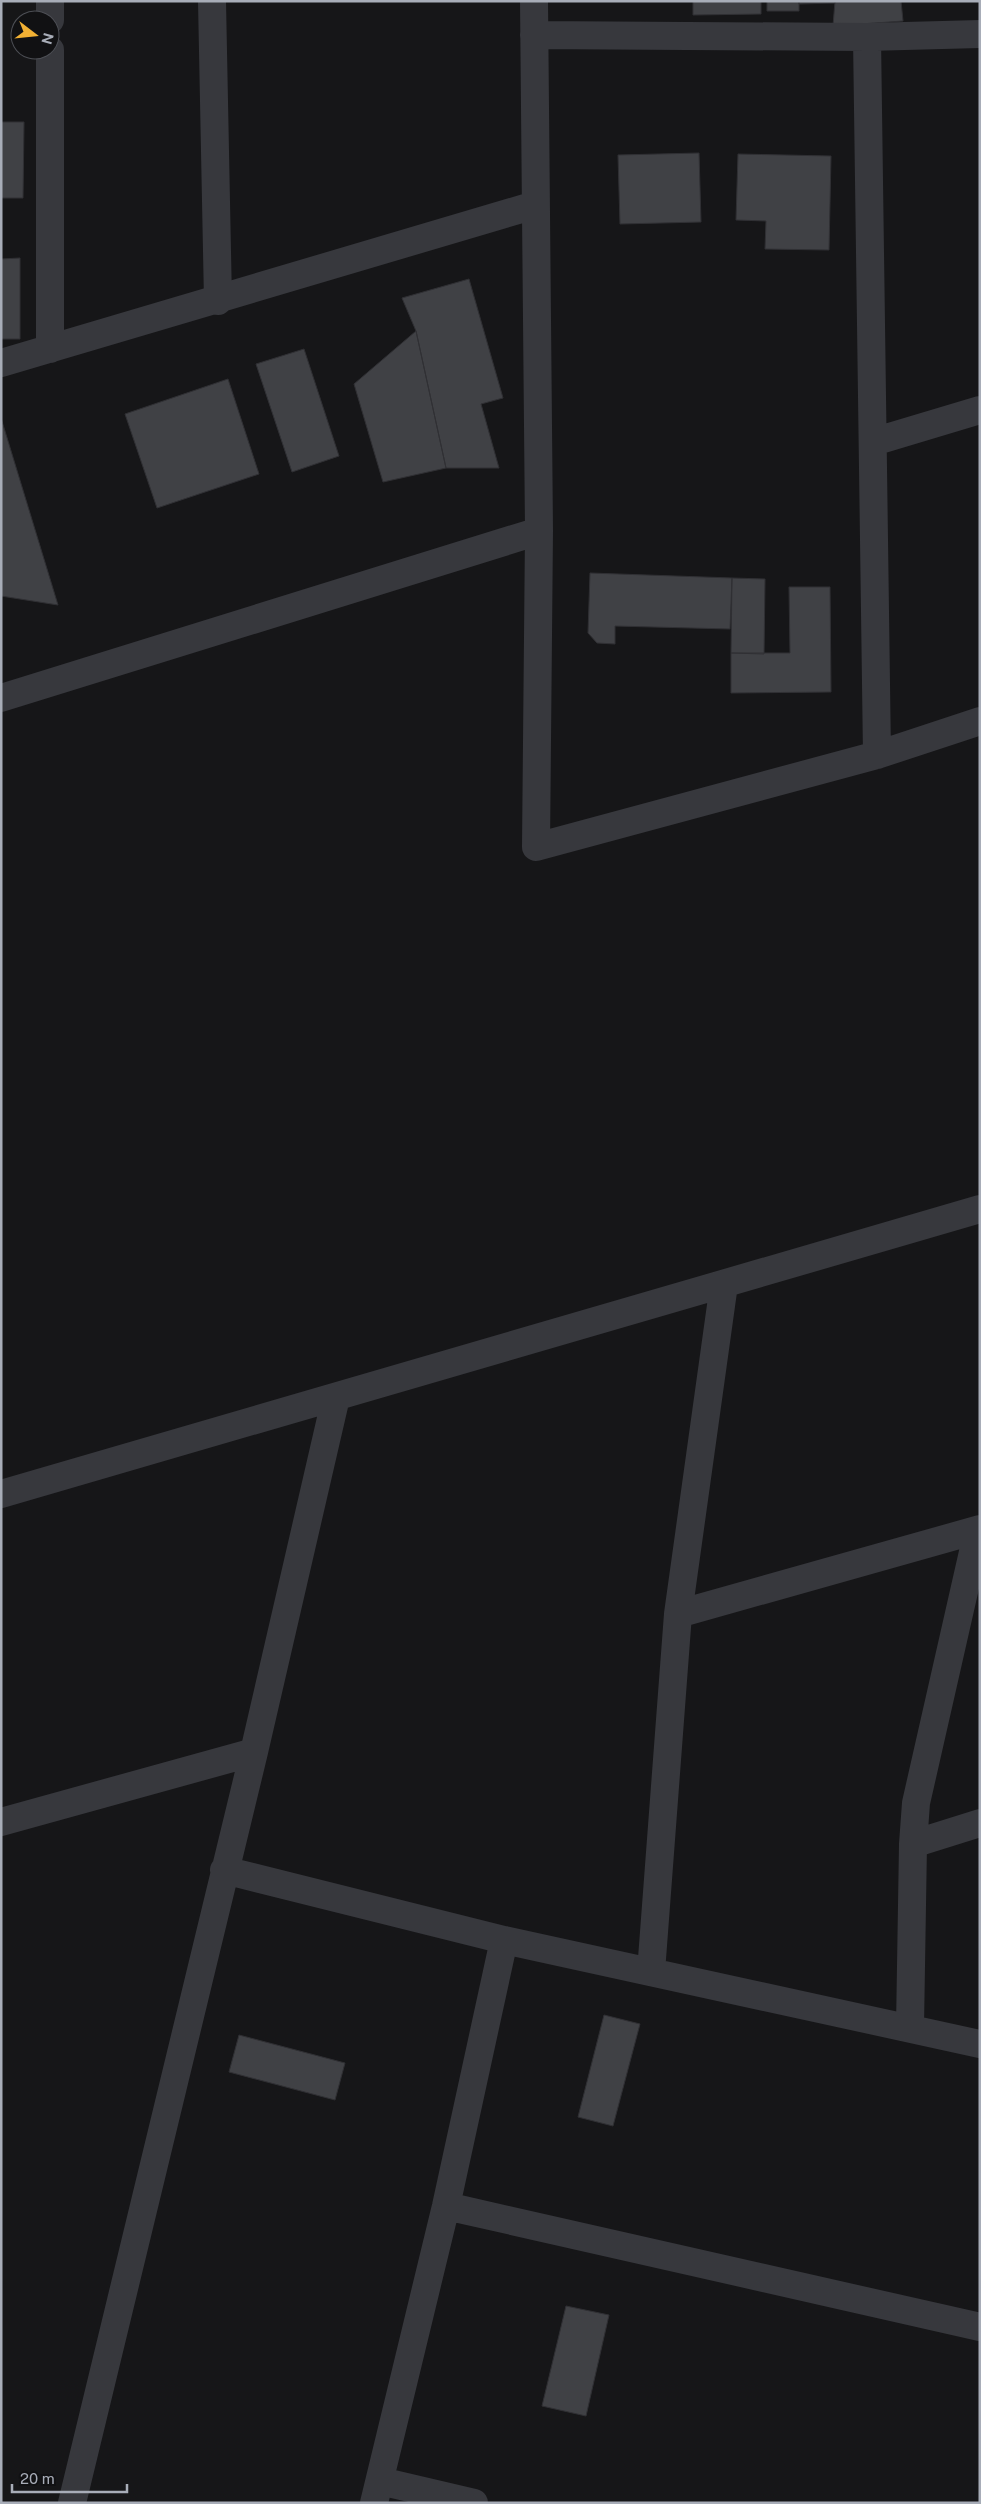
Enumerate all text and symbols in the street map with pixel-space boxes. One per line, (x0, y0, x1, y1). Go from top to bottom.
north arrow (10, 10, 60, 60)
text: N (38, 31, 57, 46)
scale bar (12, 2462, 128, 2494)
text: 20 m (20, 2470, 55, 2487)

